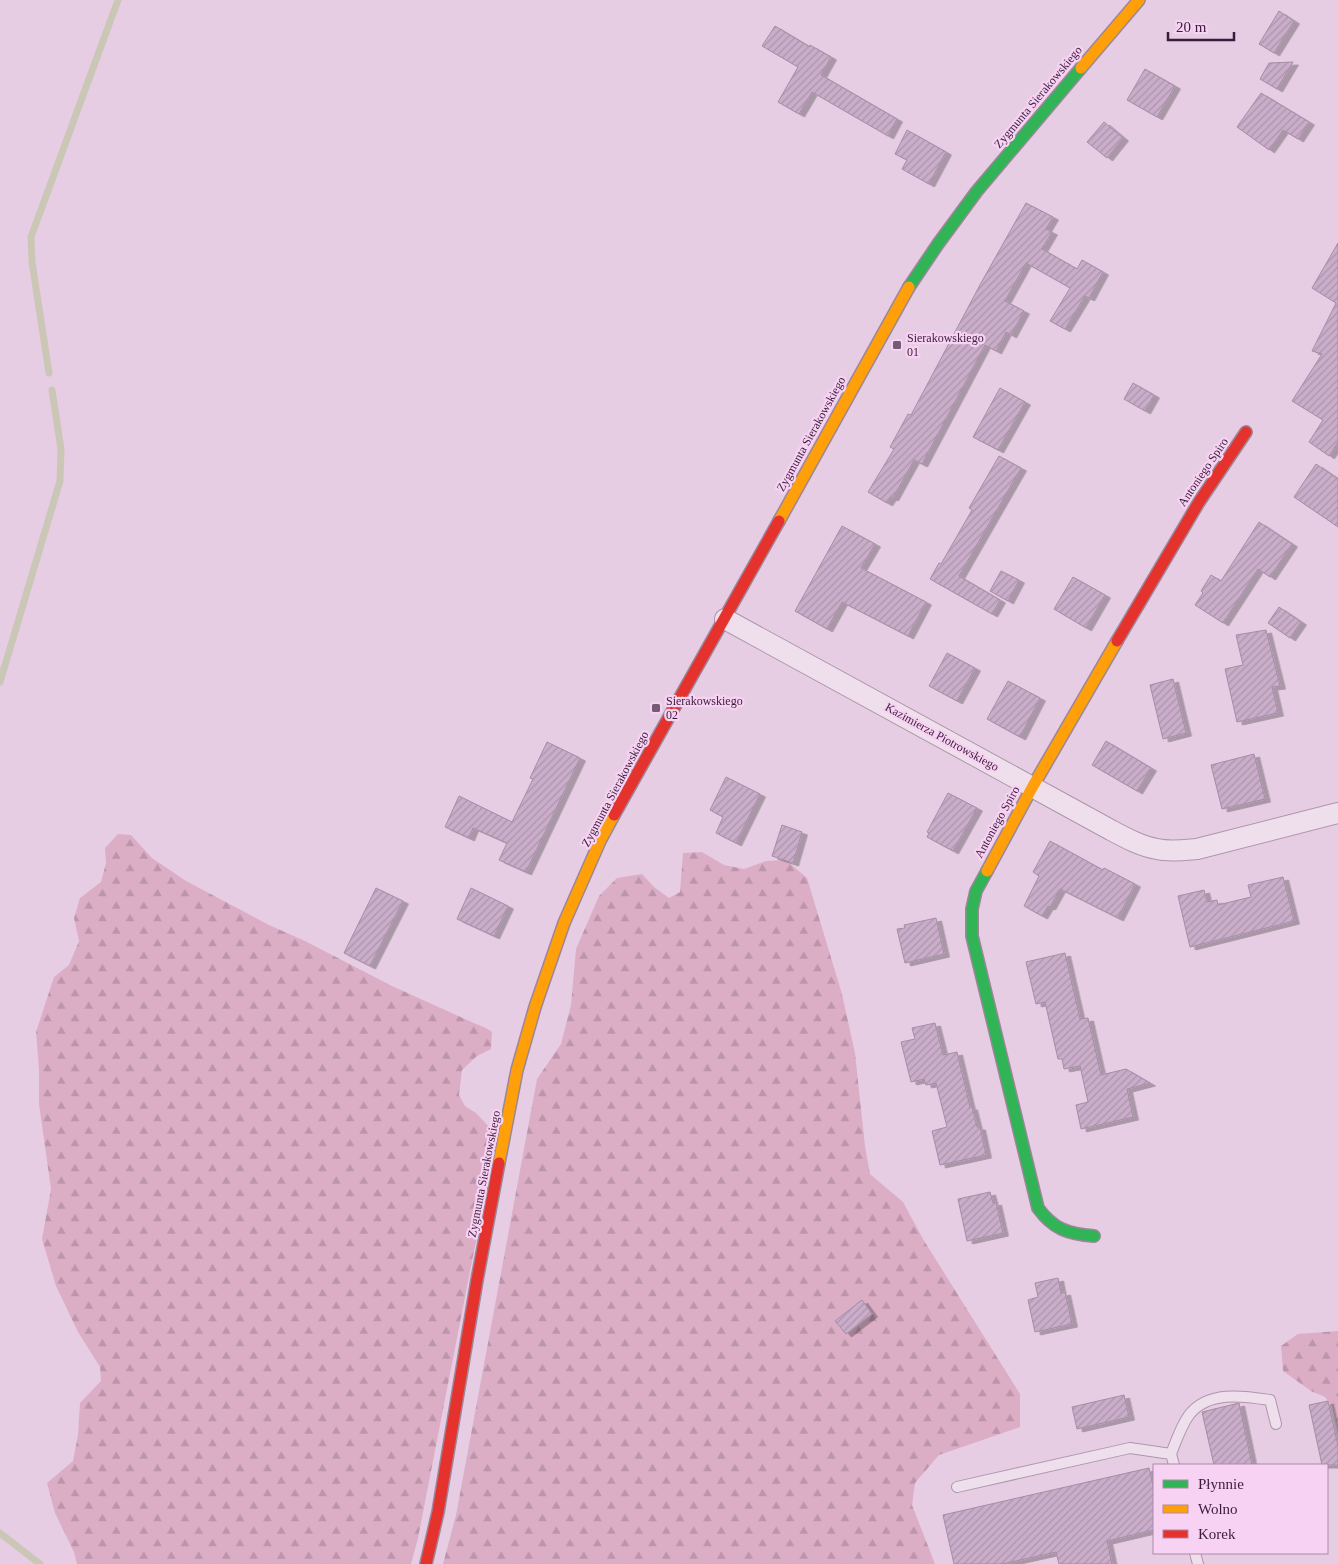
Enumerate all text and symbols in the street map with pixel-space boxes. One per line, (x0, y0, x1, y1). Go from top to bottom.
scale bar (1168, 10, 1234, 42)
text: 20 m (1176, 19, 1207, 35)
street label: Zygmunta Sierakowskiego (991, 43, 1085, 151)
place label: Sierakowskiego 01 (907, 331, 984, 359)
marker: Sierakowskiego 01 (891, 339, 903, 351)
street label: Zygmunta Sierakowskiego (774, 374, 848, 494)
street label: Antoniego Spiro (1175, 435, 1231, 509)
place label: Sierakowskiego 02 (666, 694, 743, 722)
street label: Kazimierza Piotrowskiego (883, 700, 1001, 774)
marker: Sierakowskiego 02 (650, 702, 662, 714)
street label: Zygmunta Sierakowskiego (579, 729, 651, 849)
street label: Antoniego Spiro (972, 784, 1022, 860)
street label: Zygmunta Sierakowskiego (465, 1109, 503, 1239)
legend (1153, 1464, 1328, 1554)
text: Płynnie (1198, 1476, 1244, 1492)
text: Wolno (1198, 1501, 1238, 1517)
text: Korek (1198, 1526, 1236, 1542)

